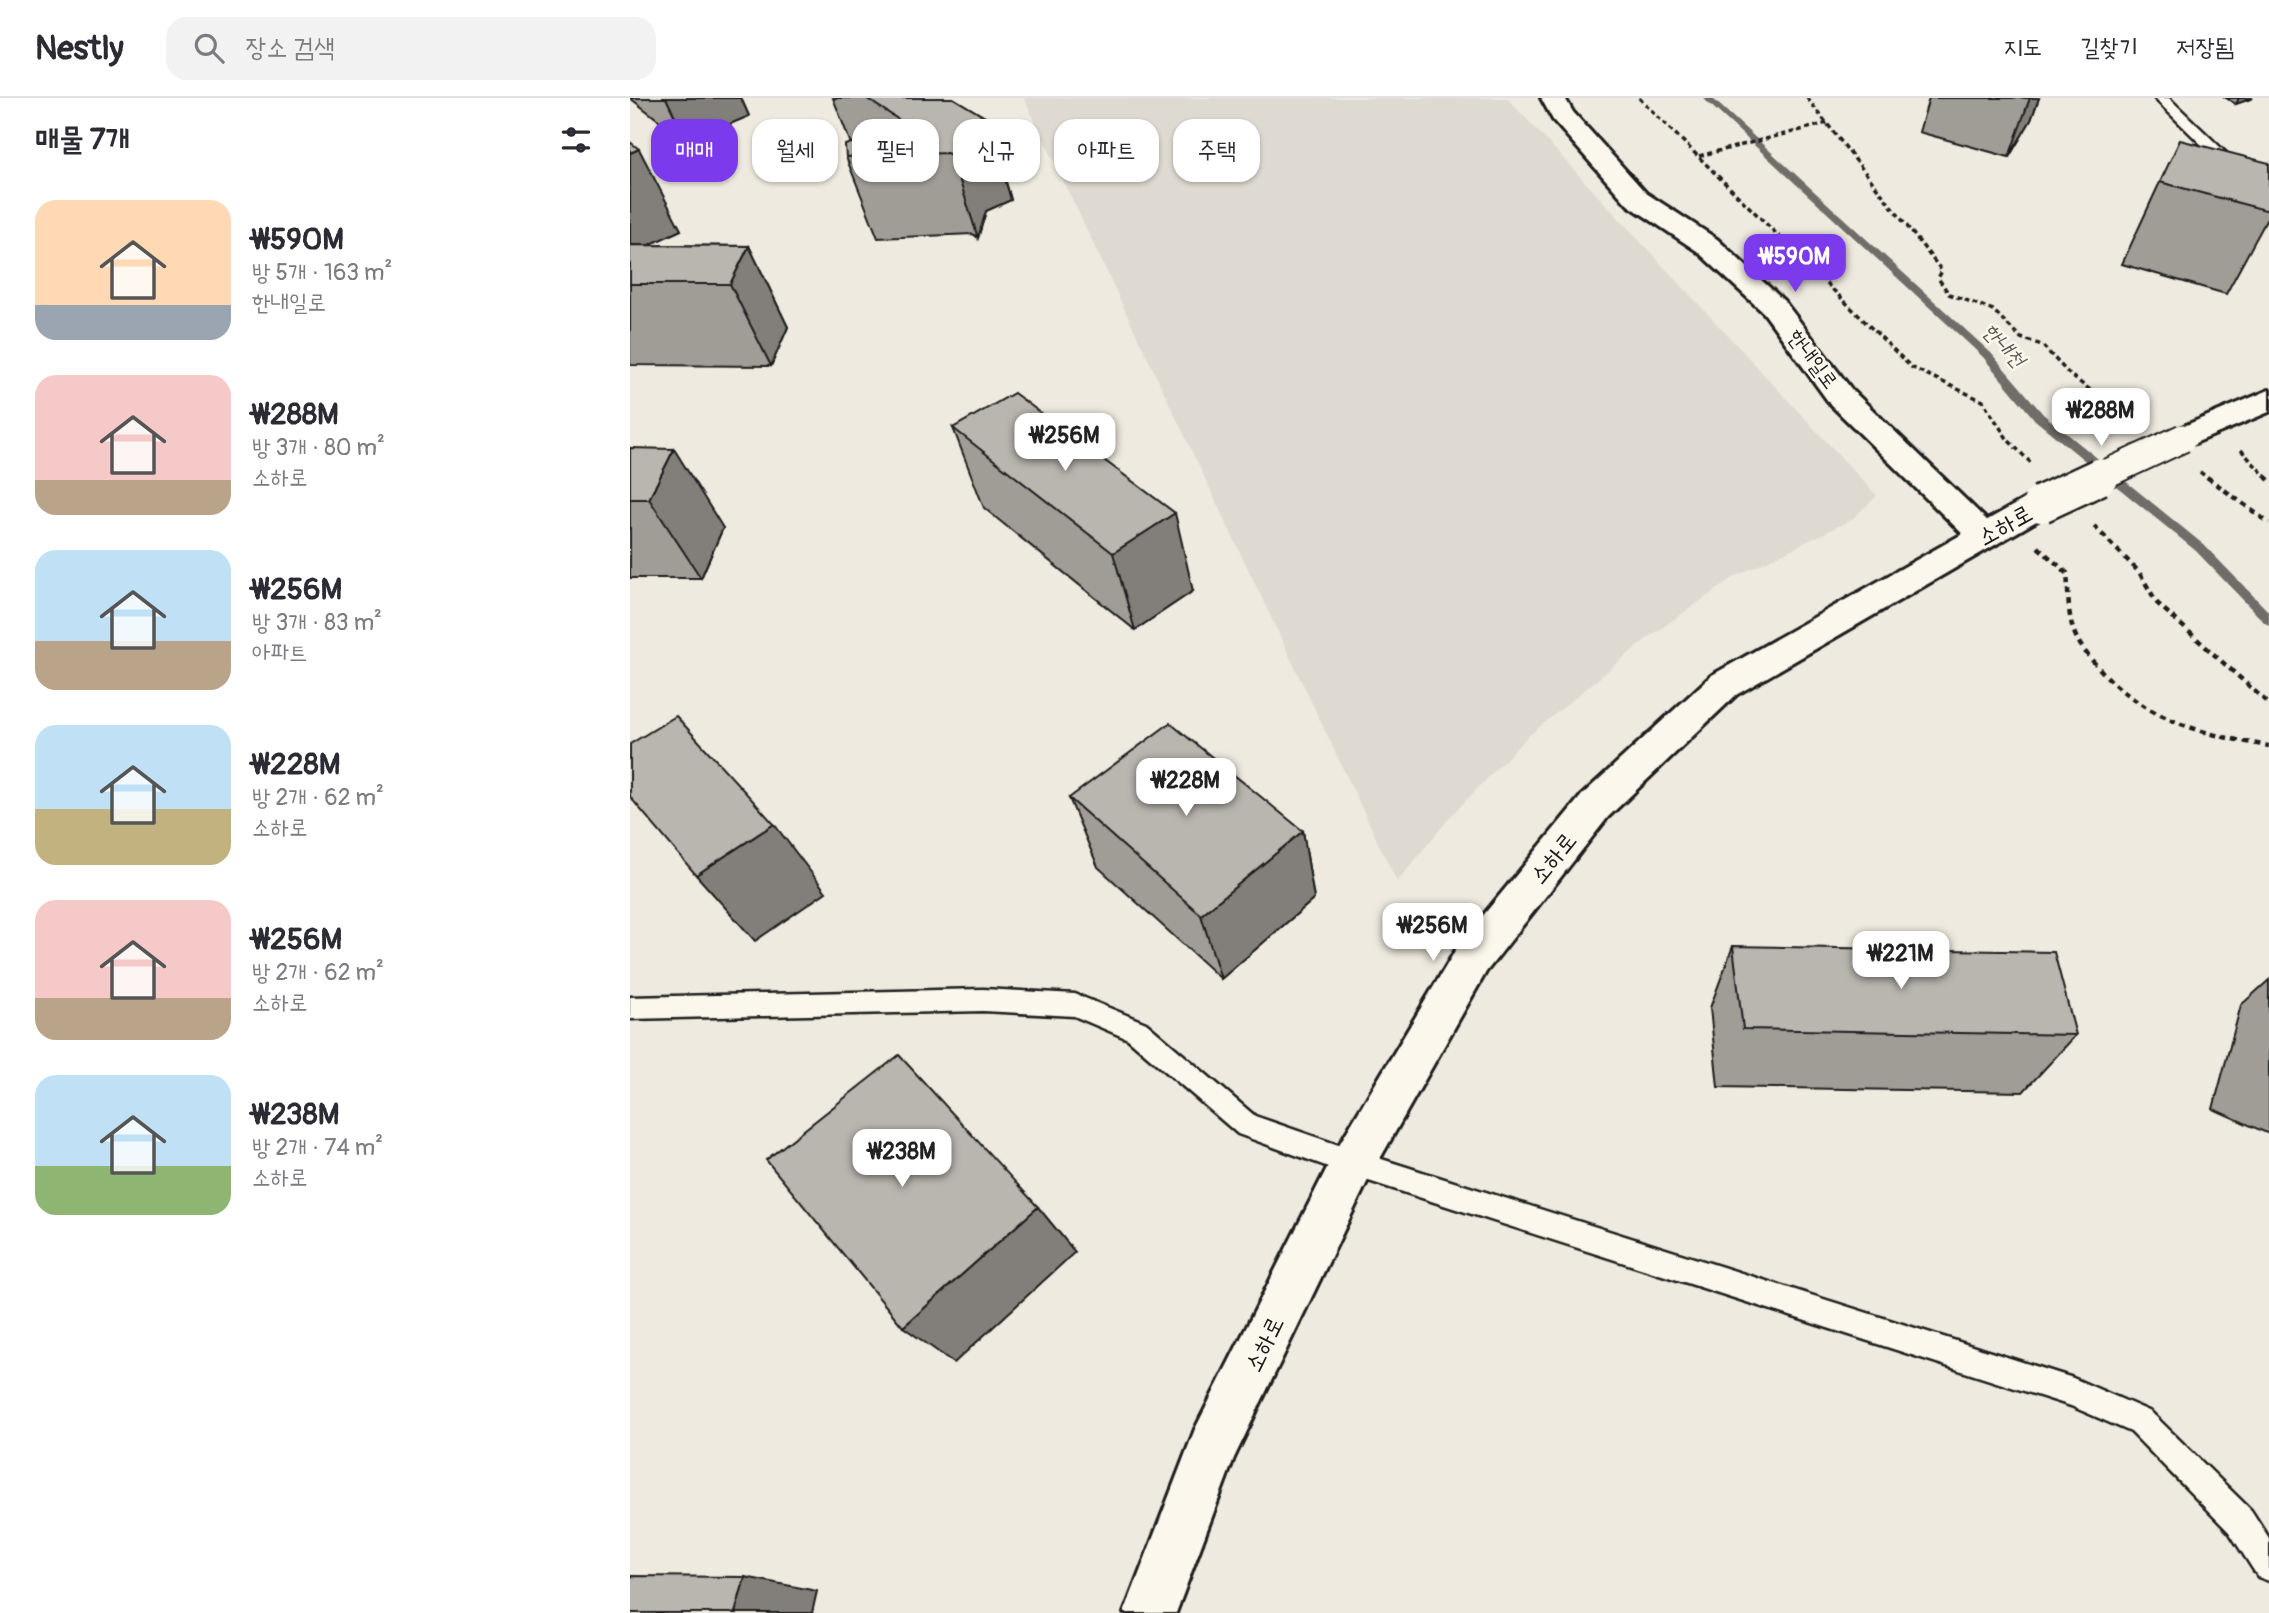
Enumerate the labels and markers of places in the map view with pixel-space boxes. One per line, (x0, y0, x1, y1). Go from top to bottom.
pin: ₩590M (1746, 234, 1844, 294)
pin: ₩288M (2052, 388, 2150, 448)
pin: ₩256M (1016, 414, 1114, 473)
pin: ₩228M (1137, 758, 1235, 818)
pin: ₩256M (1384, 904, 1482, 963)
pin: ₩221M (1852, 932, 1950, 991)
pin: ₩238M (853, 1130, 951, 1189)

